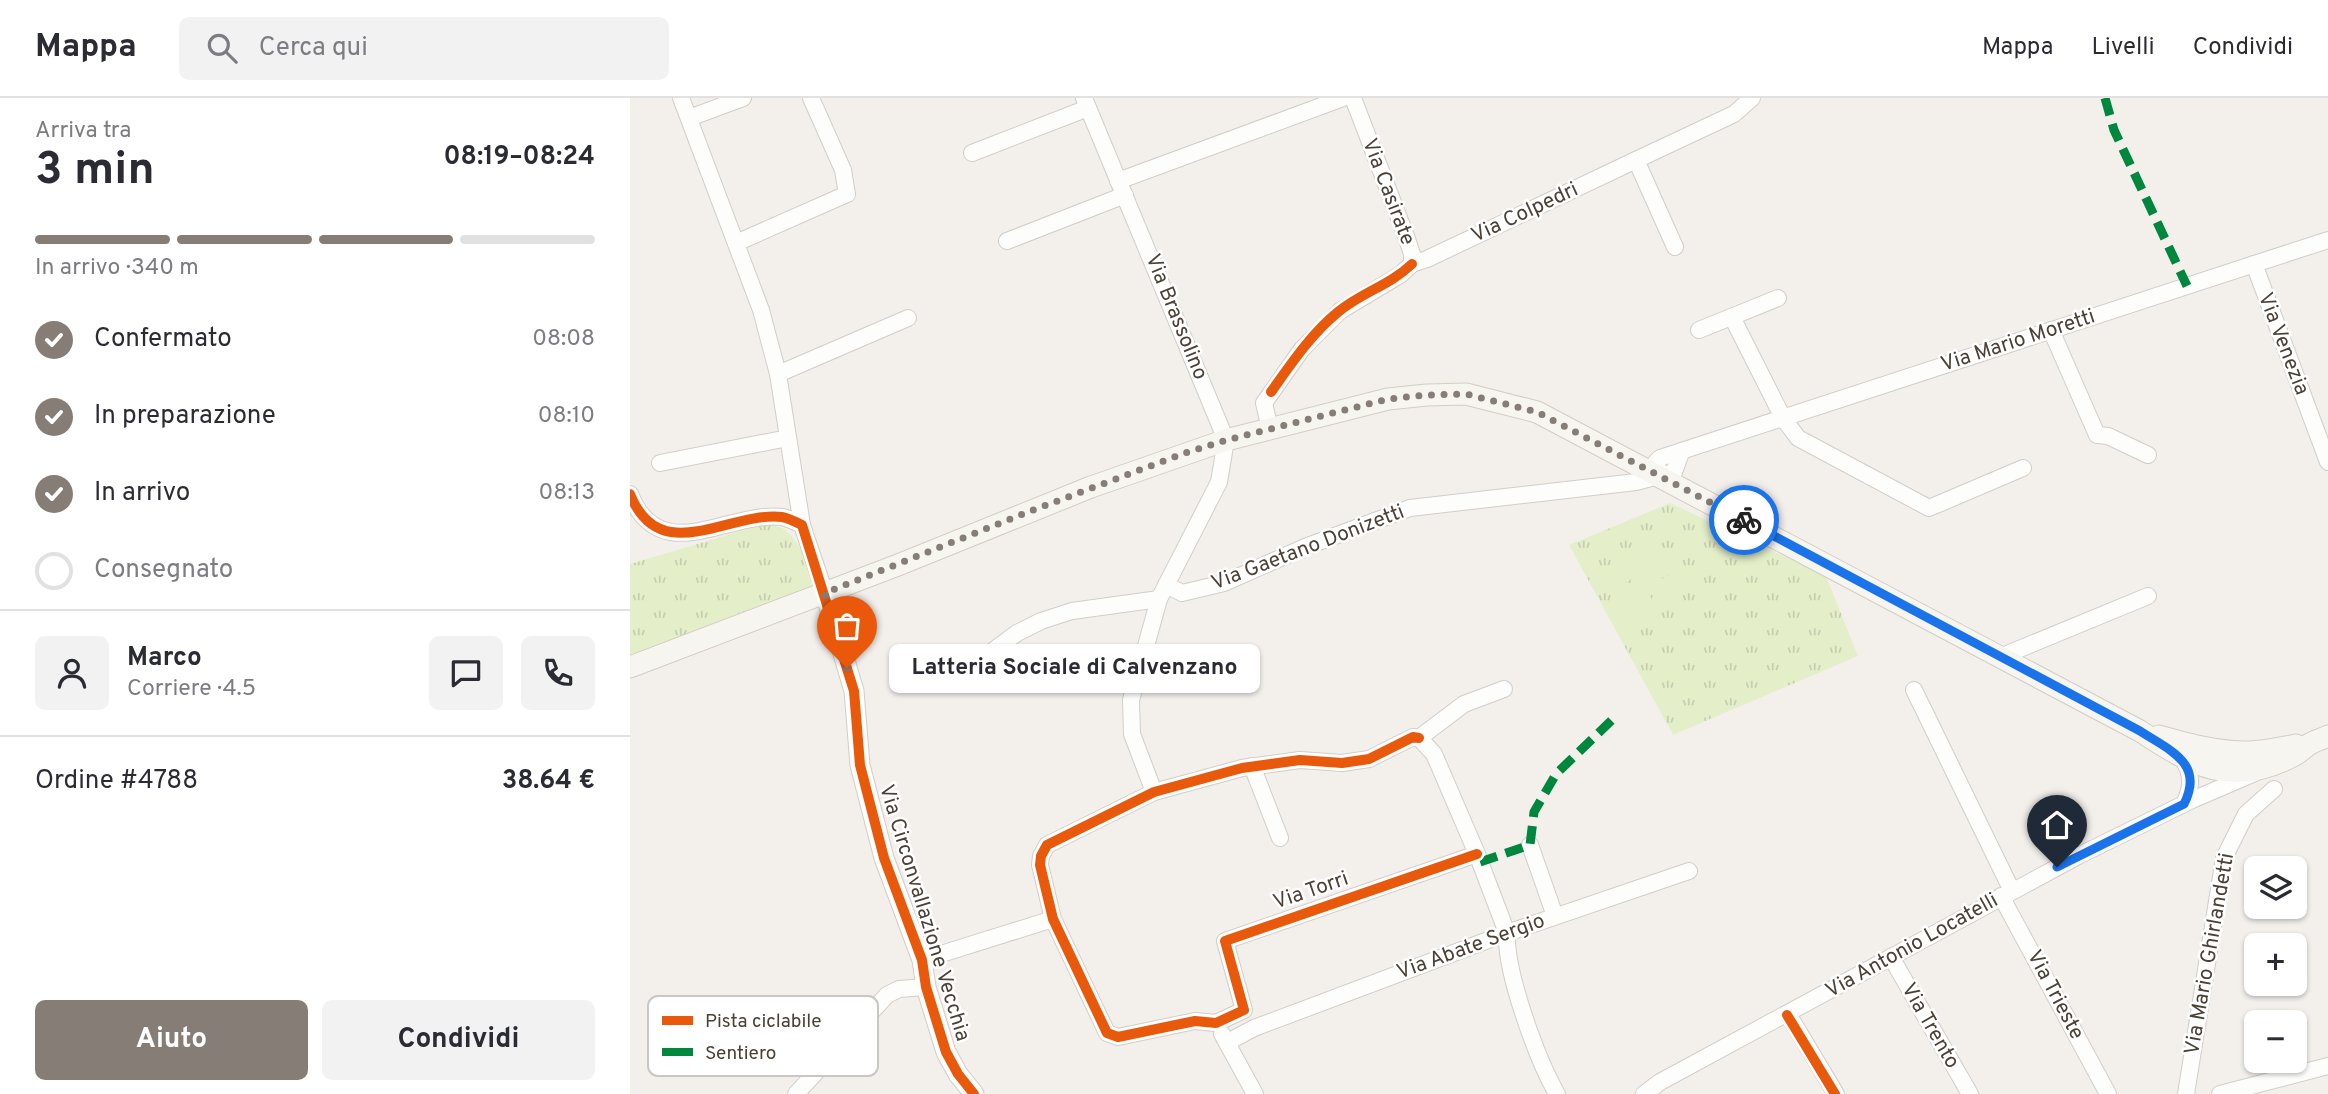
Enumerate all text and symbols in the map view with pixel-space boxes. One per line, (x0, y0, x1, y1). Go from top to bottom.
search box (179, 17, 669, 80)
text: Mappa (35, 27, 137, 69)
icon: search (203, 29, 241, 67)
text: Cerca qui (259, 32, 368, 65)
text: Mappa (1982, 33, 2053, 63)
text: Livelli (2091, 33, 2155, 63)
text: Condividi (2193, 33, 2293, 63)
text: Arriva tra (35, 117, 131, 146)
street label: Via Casirate (1355, 135, 1421, 249)
text: 08:19–08:24 (443, 141, 595, 174)
text: 3 min (35, 142, 155, 201)
street label: Via Colpedri (1467, 176, 1583, 250)
street label: Via Brassolino (1138, 250, 1214, 384)
text: In arrivo · 340 m (35, 254, 199, 283)
street label: Via Venezia (2251, 289, 2315, 399)
street label: Via Mario Moretti (1938, 303, 2098, 379)
icon: check (35, 321, 73, 359)
text: Confermato (94, 323, 232, 356)
text: 08:08 (532, 325, 595, 354)
icon: check (35, 398, 73, 436)
text: In preparazione (94, 400, 276, 433)
text: 08:10 (538, 402, 595, 431)
icon: check (35, 475, 73, 513)
text: In arrivo (94, 477, 190, 510)
text: 08:13 (539, 479, 595, 508)
courier (1709, 485, 1779, 555)
street label: Via Gaetano Donizetti (1208, 499, 1408, 597)
icon: bike (1725, 501, 1763, 539)
text: Consegnato (94, 554, 233, 587)
pin (817, 596, 877, 668)
icon: bag (828, 607, 866, 645)
button: person (35, 636, 109, 710)
button: chat (429, 636, 503, 710)
button: phone (521, 636, 595, 710)
text: Marco (127, 642, 202, 675)
callout: Latteria Sociale di Calvenzano (889, 644, 1260, 692)
text: Latteria Sociale di Calvenzano (912, 654, 1237, 683)
text: Corriere · 4.5 (127, 675, 256, 704)
text: Ordine #4788 (35, 765, 198, 798)
text: 38.64 € (502, 765, 595, 798)
street label: Via Circonvallazione Vecchia (872, 781, 976, 1045)
pin (2027, 795, 2087, 867)
icon: home (2038, 806, 2076, 844)
street label: Via Mario Ghirlandetti (2179, 851, 2241, 1057)
map controls (2244, 856, 2307, 1073)
button: layers (2244, 856, 2307, 919)
street label: Via Torri (1270, 866, 1352, 916)
street label: Via Antonio Locatelli (1821, 887, 2003, 1005)
street label: Via Abate Sergio (1393, 908, 1549, 986)
button: + (2244, 933, 2307, 996)
street label: Via Trieste (2020, 946, 2090, 1044)
street label: Via Trento (1895, 978, 1965, 1074)
legend (648, 996, 878, 1076)
button: Aiuto (35, 1000, 308, 1080)
button: Condividi (322, 1000, 595, 1080)
text: Pista ciclabile (705, 1010, 821, 1034)
button: − (2244, 1010, 2307, 1073)
text: Sentiero (705, 1042, 776, 1066)

